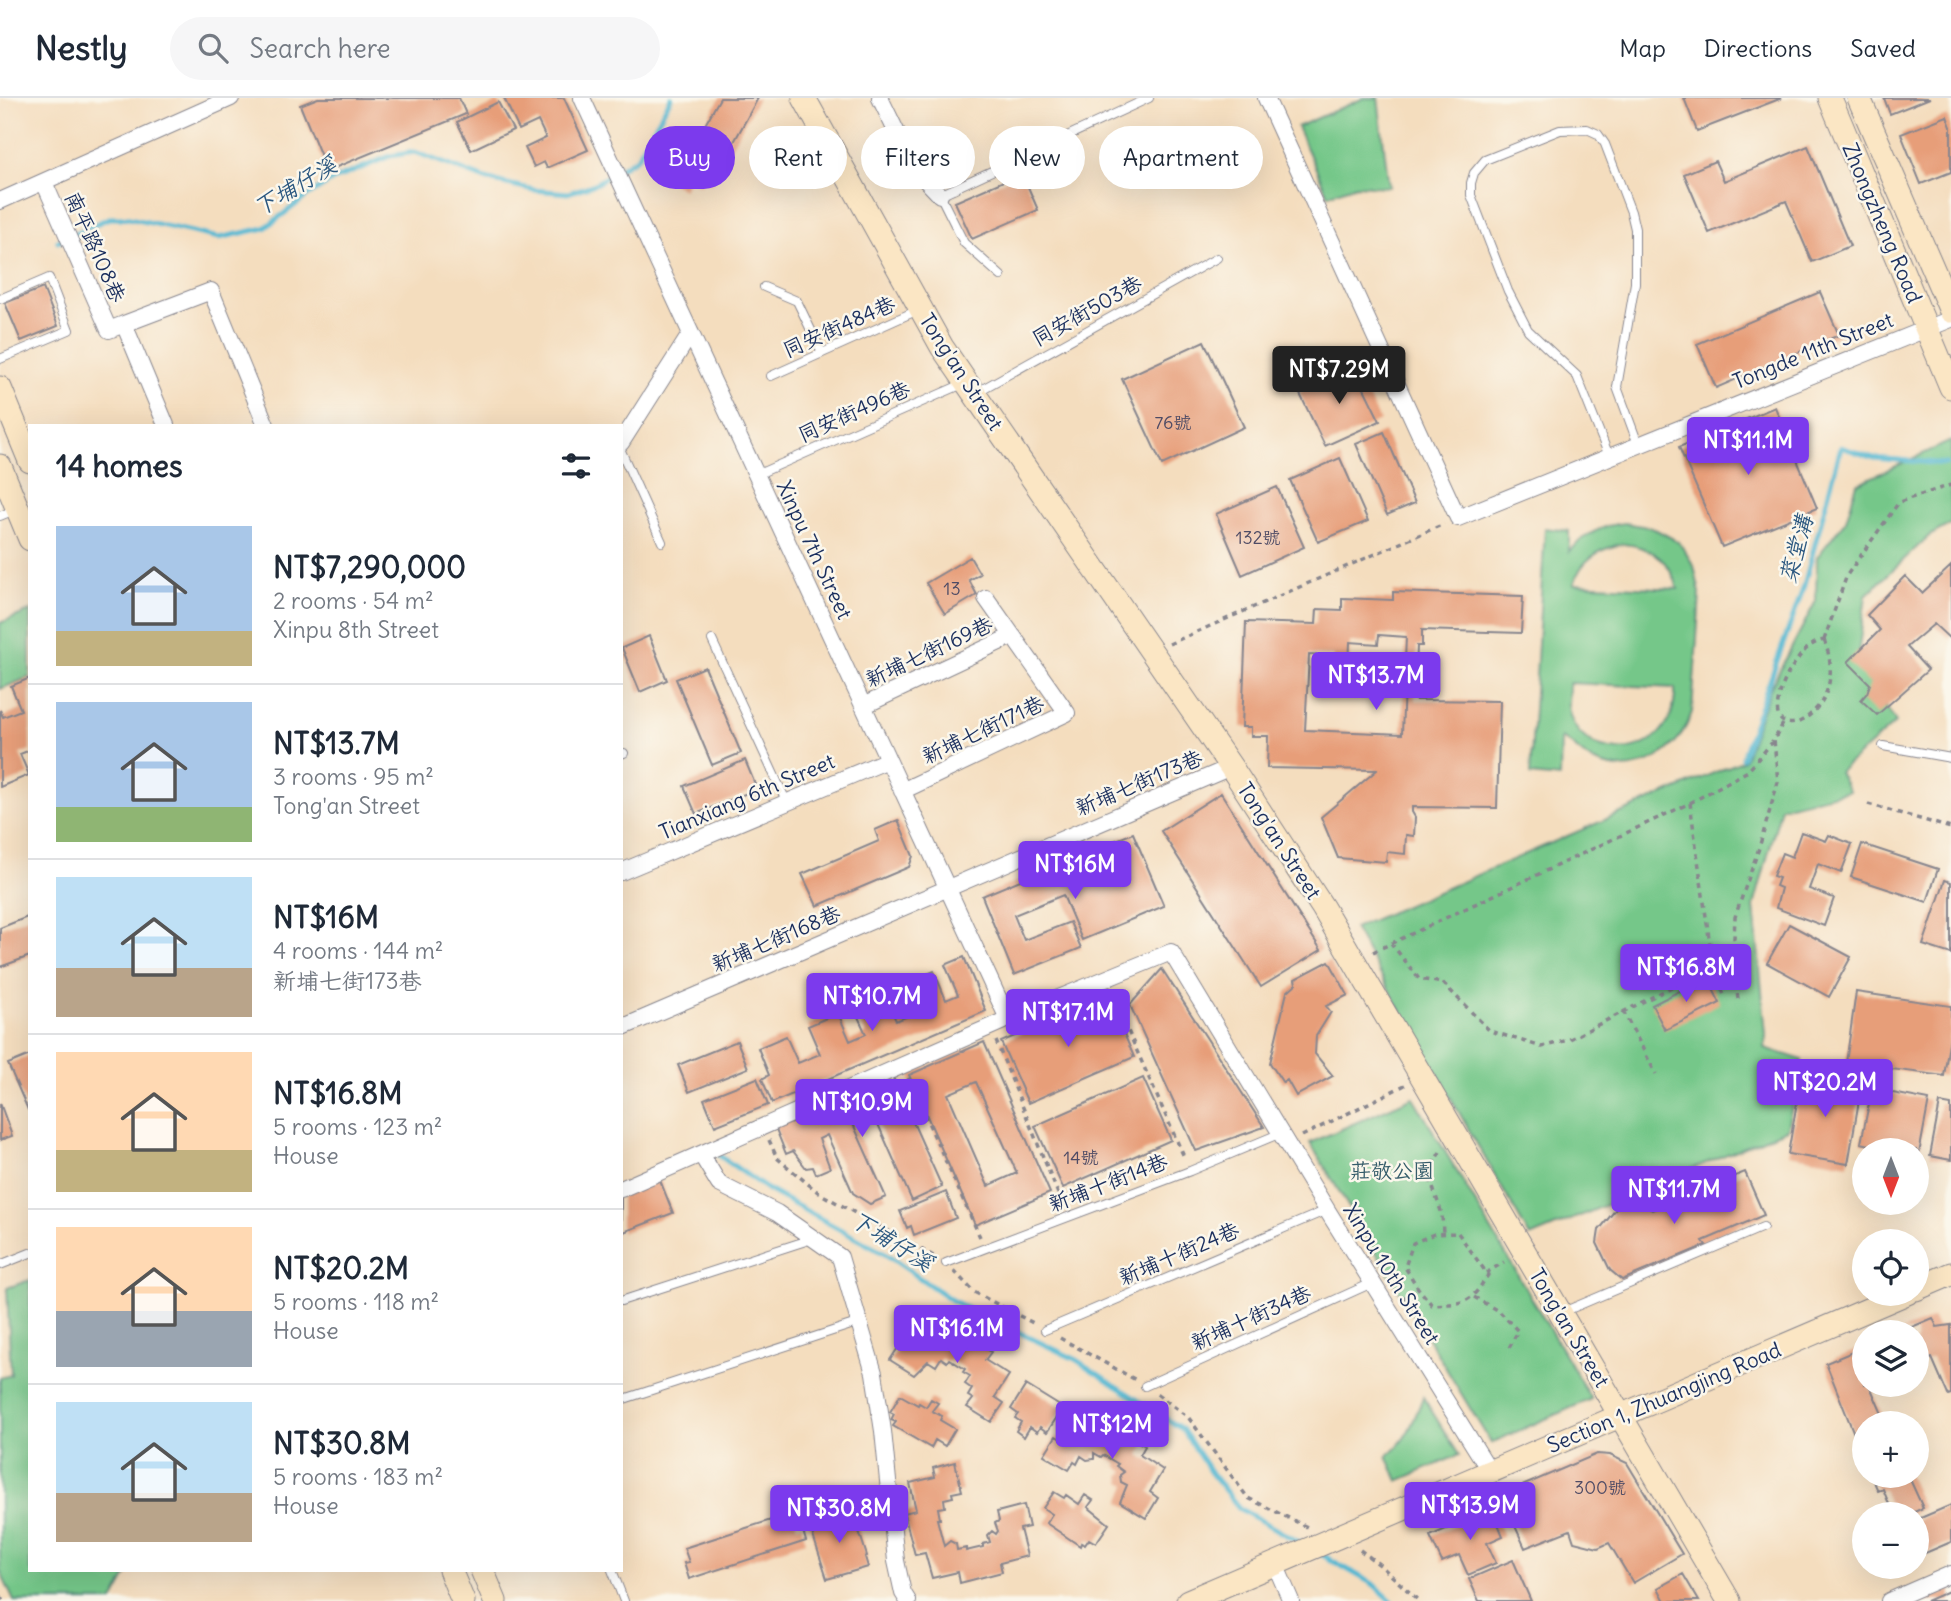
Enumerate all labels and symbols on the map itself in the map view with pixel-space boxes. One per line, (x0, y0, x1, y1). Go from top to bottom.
street label: Zhongzheng Road (1837, 139, 1928, 307)
water label: 下埔仔溪 (248, 148, 343, 222)
street label: 南平路108巷 (59, 187, 132, 306)
street label: 同安街503巷 (1027, 269, 1147, 352)
street label: 同安街484巷 (778, 290, 899, 363)
street label: Tongde 11th Street (1729, 306, 1897, 395)
street label: Tong'an Street (914, 308, 1009, 435)
pin: NT$7.29M (1267, 346, 1411, 406)
street label: 同安街496巷 (793, 375, 914, 448)
house number: 76號 (1155, 411, 1191, 434)
pin: NT$11.1M (1676, 418, 1820, 477)
street label: Xinpu 7th Street (771, 476, 858, 623)
water label: 菜堂溝 (1773, 510, 1819, 586)
house number: 132號 (1235, 526, 1281, 549)
house number: 13 (943, 577, 961, 600)
street label: 新埔七街169巷 (861, 610, 997, 693)
pin: NT$13.7M (1304, 652, 1448, 712)
street label: 新埔七街171巷 (917, 689, 1048, 770)
street label: 新埔七街173巷 (1071, 744, 1206, 821)
street label: Tianxiang 6th Street (655, 747, 839, 846)
street label: Tong'an Street (1232, 777, 1327, 904)
pin: NT$16M (1018, 842, 1132, 901)
street label: 新埔七街168巷 (707, 899, 844, 978)
pin: NT$16.8M (1614, 944, 1758, 1004)
pin: NT$10.7M (800, 974, 944, 1033)
pin: NT$17.1M (996, 990, 1140, 1049)
pin: NT$20.2M (1753, 1060, 1897, 1119)
pin: NT$10.9M (790, 1080, 934, 1139)
north arrow (1852, 1138, 1928, 1214)
house number: 14號 (1063, 1146, 1099, 1169)
street label: 新埔十街14巷 (1044, 1147, 1171, 1218)
park label: 莊敬公園 (1350, 1157, 1434, 1184)
pin: NT$11.7M (1602, 1166, 1746, 1226)
street label: Xinpu 10th Street (1337, 1198, 1446, 1349)
water label: 下埔仔溪 (846, 1204, 941, 1278)
street label: 新埔十街24巷 (1114, 1216, 1243, 1291)
street label: Tong'an Street (1523, 1263, 1616, 1392)
street label: 新埔十街34巷 (1186, 1279, 1315, 1356)
pin: NT$16.1M (885, 1306, 1029, 1365)
street label: Section 1, Zhuangjing Road (1543, 1336, 1785, 1459)
pin: NT$12M (1055, 1402, 1169, 1461)
house number: 300號 (1574, 1476, 1626, 1499)
pin: NT$13.9M (1398, 1482, 1542, 1542)
pin: NT$30.8M (767, 1486, 911, 1545)

